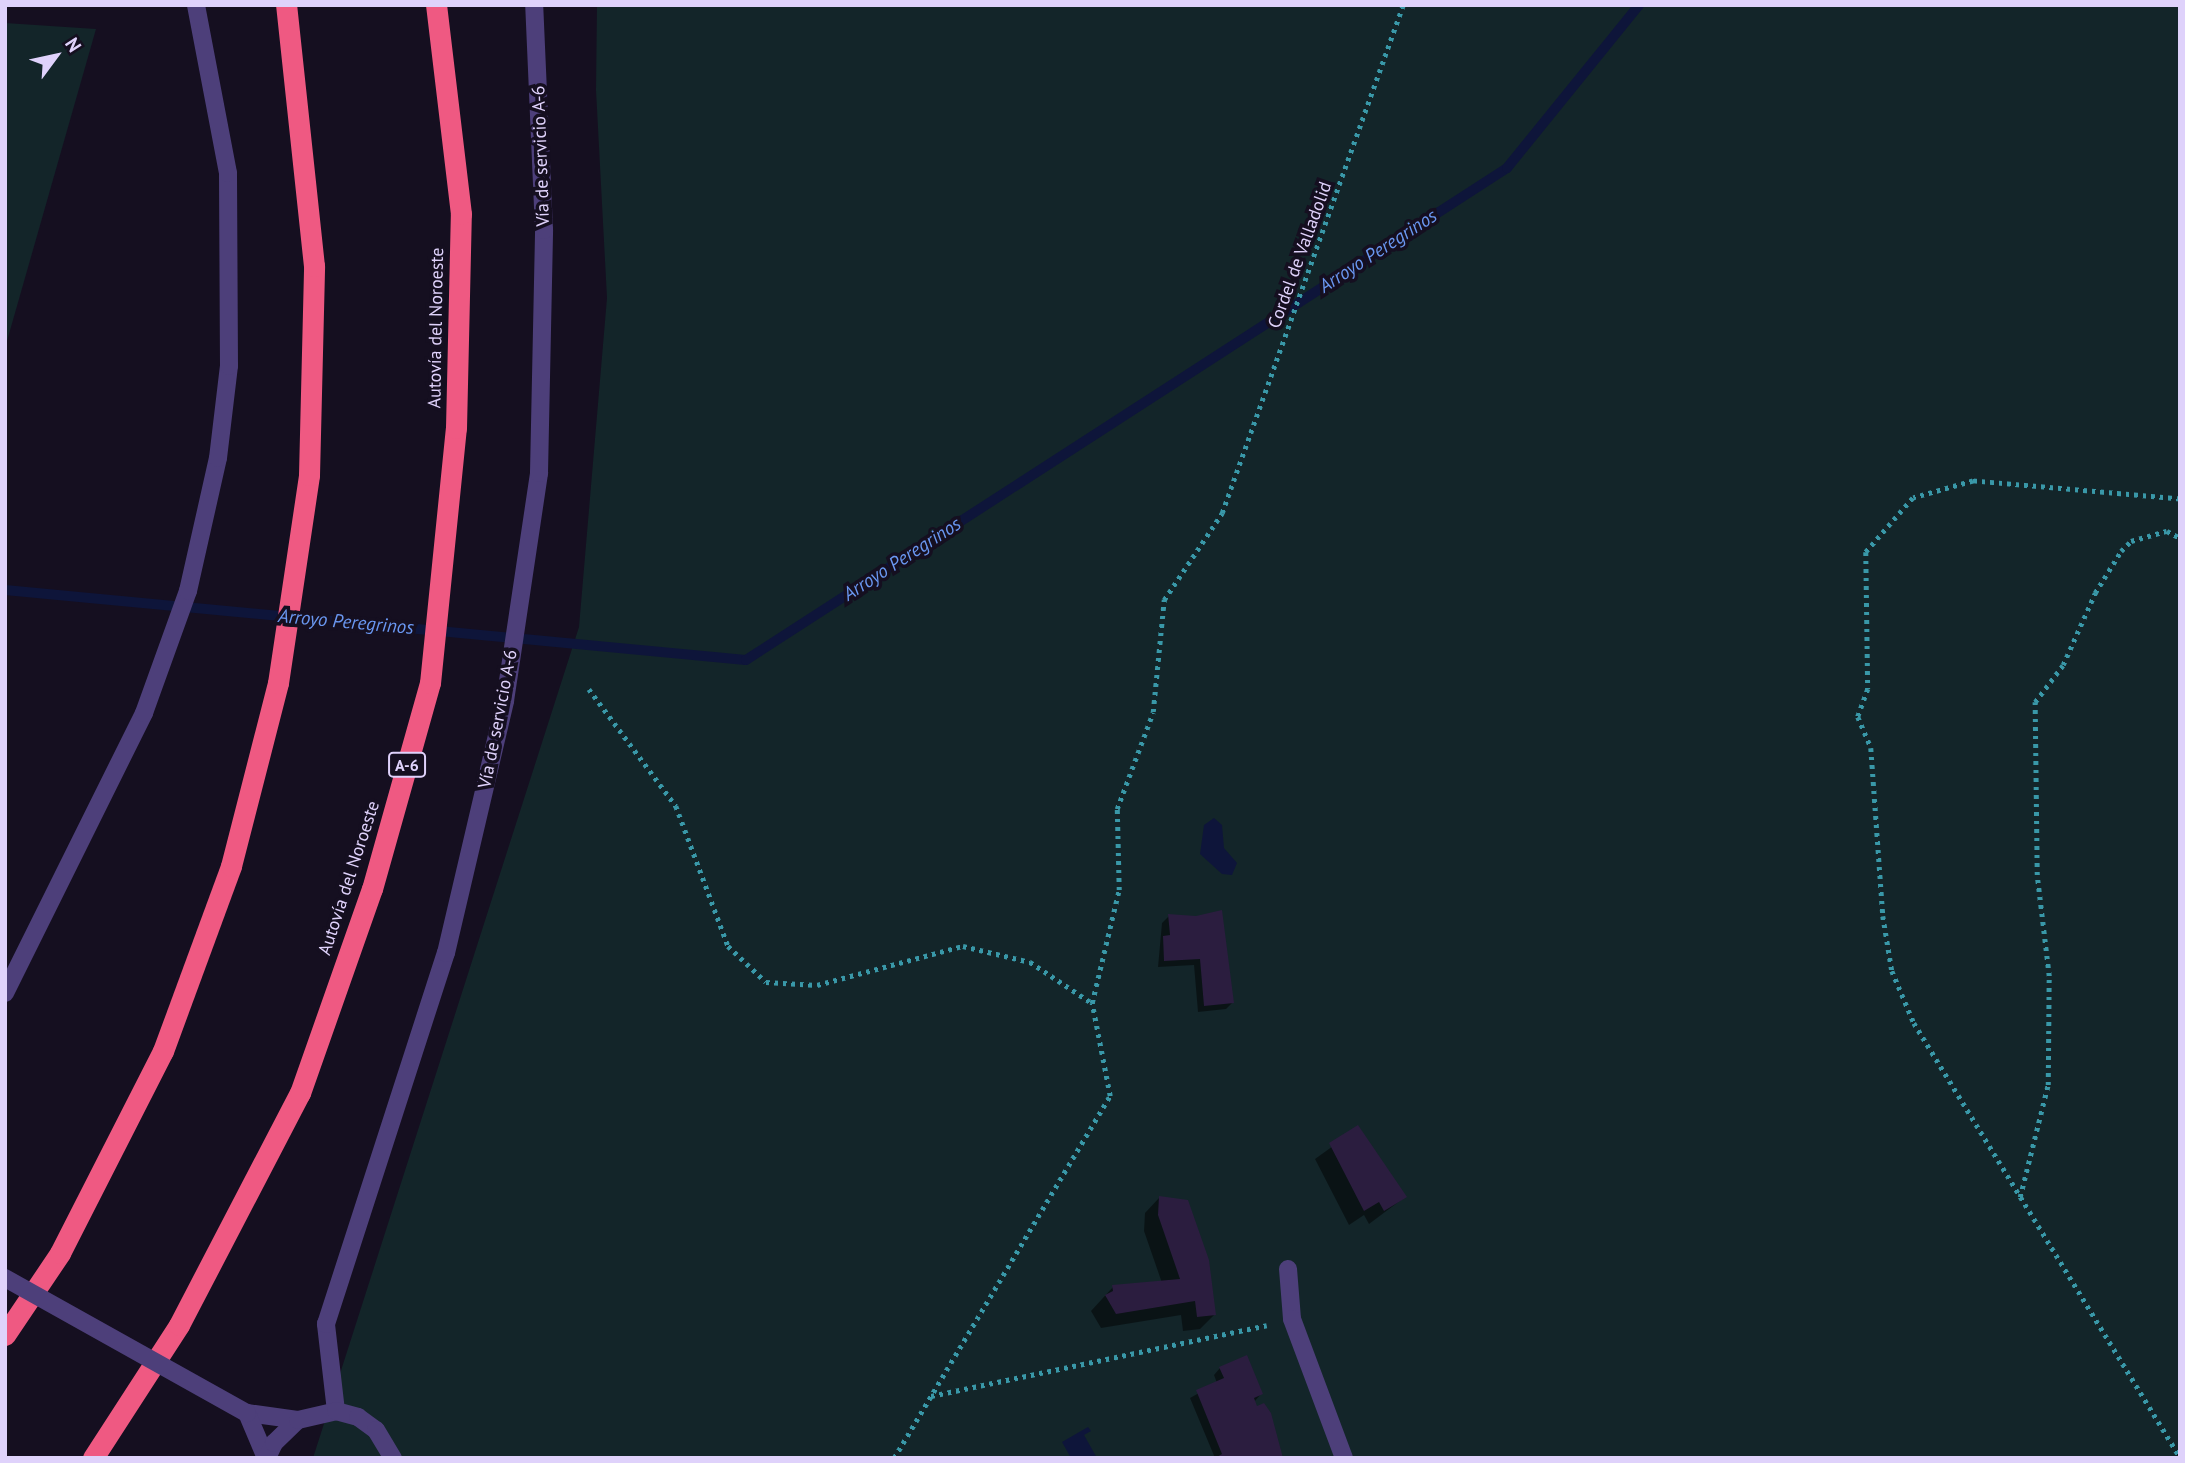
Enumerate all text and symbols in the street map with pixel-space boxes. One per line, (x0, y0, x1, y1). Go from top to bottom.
north arrow (21, 21, 91, 91)
text: N (60, 33, 87, 56)
street label: Vía de servicio A-6 (528, 85, 554, 227)
street label: Cordel de Valladolid (1263, 179, 1337, 331)
water label: Arroyo Peregrinos (1315, 204, 1441, 298)
street label: Autovía del Noroeste (424, 247, 448, 409)
water label: Arroyo Peregrinos (839, 512, 965, 606)
water label: Arroyo Peregrinos (277, 605, 415, 639)
street label: Vía de servicio A-6 (474, 648, 522, 790)
road number: A-6 (388, 752, 426, 778)
street label: Autovía del Noroeste (314, 798, 384, 958)

